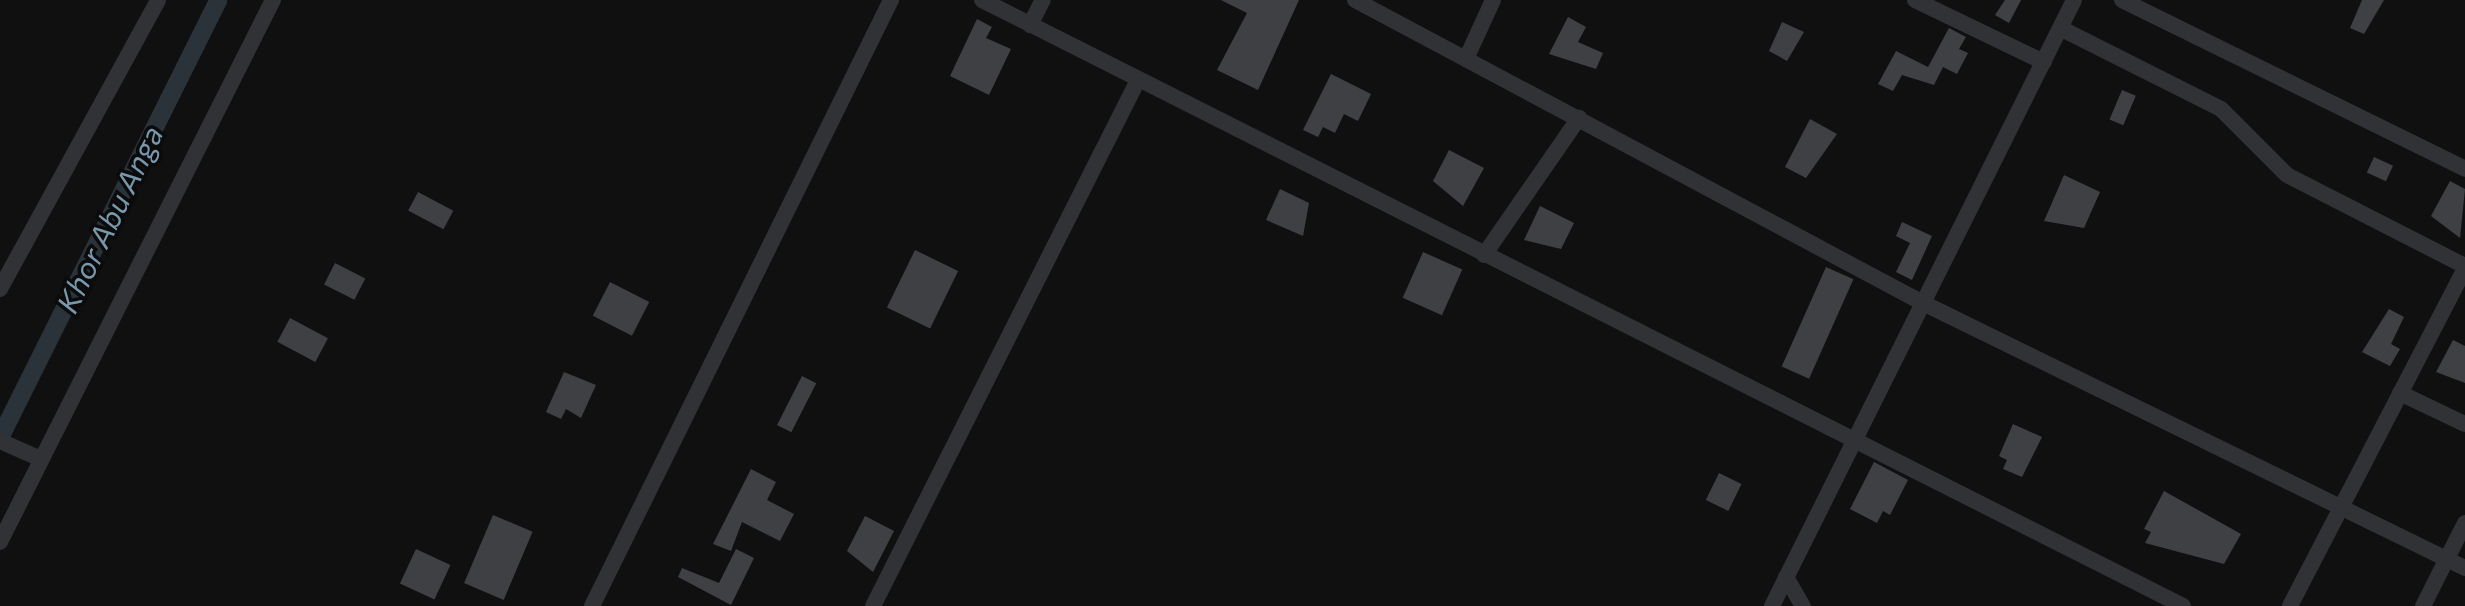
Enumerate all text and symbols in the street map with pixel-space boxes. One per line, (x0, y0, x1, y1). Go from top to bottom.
water label: Khor Abu Anga (48, 120, 170, 318)

